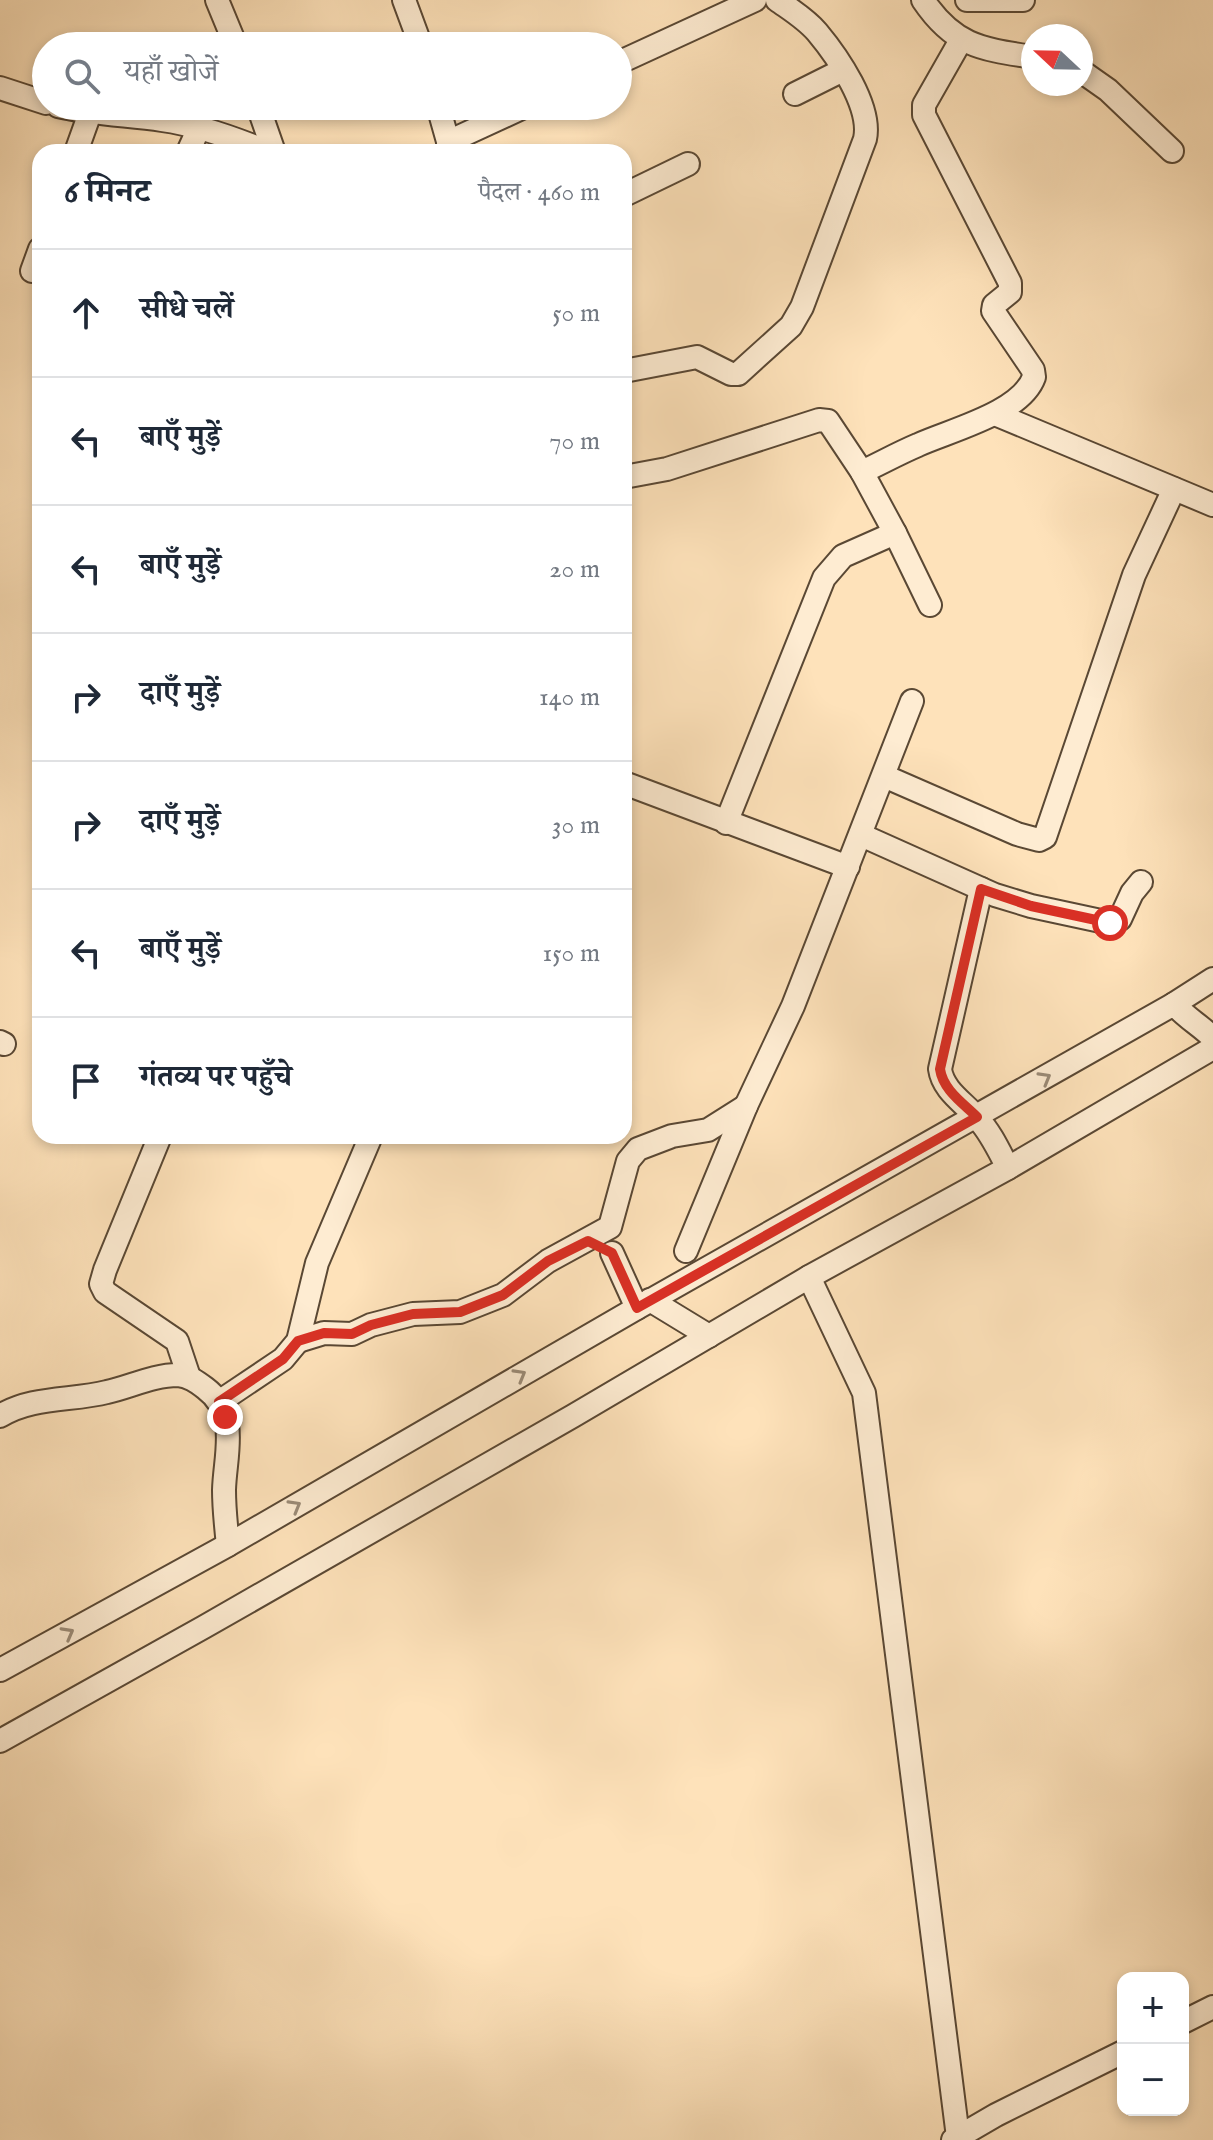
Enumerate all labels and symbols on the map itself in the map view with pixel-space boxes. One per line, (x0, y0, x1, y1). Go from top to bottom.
north arrow (1021, 24, 1093, 96)
route start (1092, 905, 1128, 941)
one-way arrow (1036, 1072, 1051, 1088)
one-way arrow (511, 1369, 526, 1385)
route end (207, 1399, 243, 1435)
one-way arrow (286, 1500, 301, 1516)
one-way arrow (60, 1627, 75, 1642)

